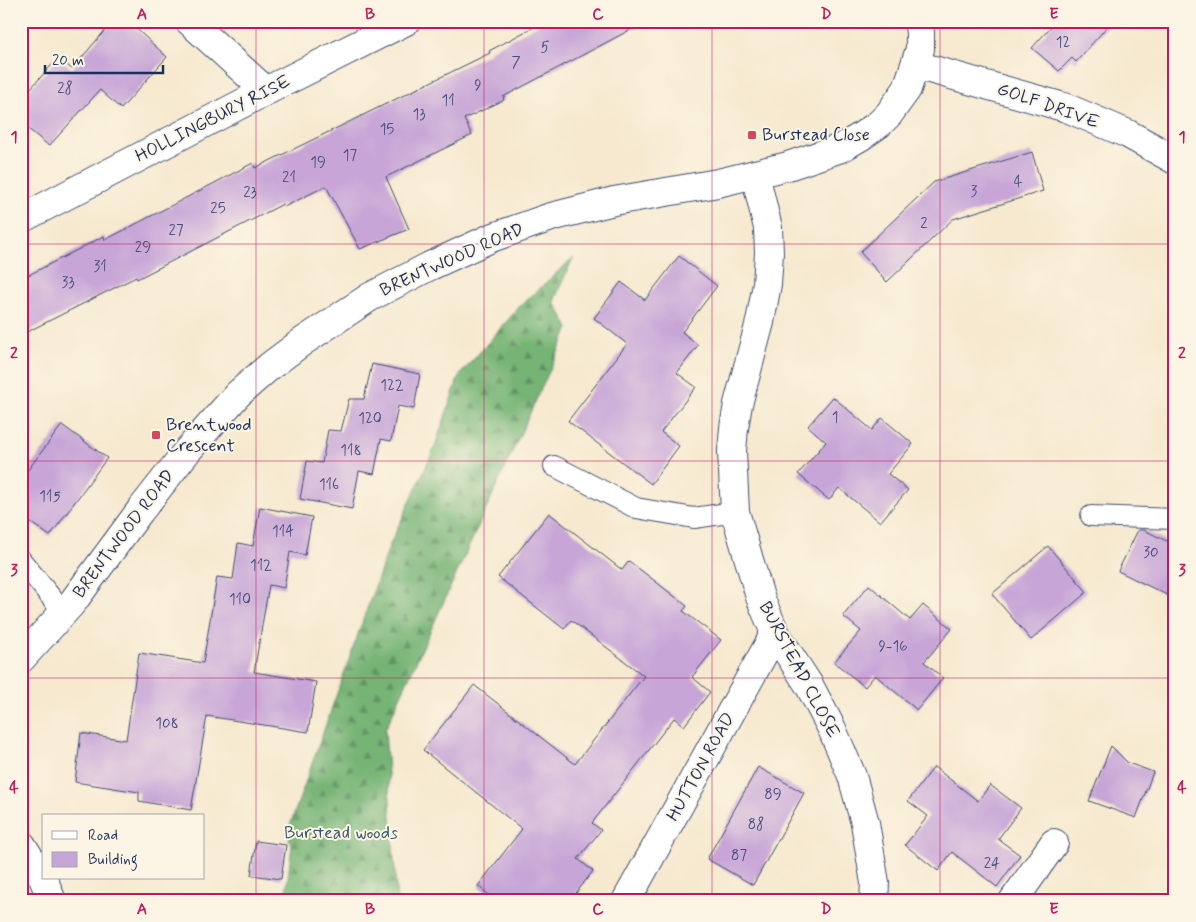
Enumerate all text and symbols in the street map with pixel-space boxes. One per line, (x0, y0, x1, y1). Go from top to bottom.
text: A (137, 4, 147, 25)
text: B (365, 4, 375, 25)
text: C (592, 4, 604, 25)
text: D (820, 4, 832, 25)
text: E (1049, 4, 1059, 25)
house number: 12 (1056, 33, 1070, 53)
house number: 5 (540, 38, 550, 58)
scale bar (45, 42, 162, 74)
text: 20 m (52, 51, 84, 71)
house number: 7 (511, 53, 521, 73)
street label: HOLLINGBURY RISE (131, 69, 295, 169)
house number: 9 (474, 76, 482, 96)
street label: GOLF DRIVE (994, 77, 1103, 135)
house number: 28 (57, 79, 73, 99)
house number: 11 (441, 91, 455, 111)
house number: 13 (412, 105, 426, 125)
house number: 15 (380, 120, 394, 140)
place label: Burstead Close (762, 123, 870, 147)
text: 1 (10, 127, 18, 148)
text: 1 (1178, 127, 1186, 148)
marker: Burstead Close (746, 129, 758, 141)
house number: 17 (343, 146, 358, 166)
house number: 19 (310, 153, 326, 173)
house number: 21 (282, 168, 296, 188)
house number: 4 (1014, 172, 1023, 192)
house number: 3 (971, 182, 978, 202)
house number: 23 (243, 183, 257, 203)
house number: 25 (210, 199, 226, 219)
house number: 2 (920, 214, 928, 234)
street label: BRENTWOOD ROAD (376, 217, 528, 303)
house number: 27 (169, 221, 184, 241)
house number: 29 (135, 238, 151, 258)
house number: 31 (93, 257, 107, 277)
house number: 33 (61, 273, 75, 293)
text: 2 (10, 343, 18, 364)
text: 2 (1178, 343, 1186, 364)
house number: 122 (380, 376, 404, 396)
house number: 1 (832, 408, 838, 428)
house number: 120 (358, 409, 382, 429)
place label: Brentwood Crescent (166, 413, 252, 458)
marker: Brentwood Crescent (150, 429, 162, 441)
house number: 118 (340, 441, 362, 461)
street label: BRENTWOOD ROAD (68, 465, 180, 603)
house number: 116 (319, 475, 339, 495)
house number: 115 (39, 487, 61, 507)
house number: 114 (272, 522, 294, 542)
house number: 30 (1143, 543, 1159, 563)
house number: 112 (250, 556, 272, 576)
text: 3 (10, 560, 18, 581)
text: 3 (1178, 560, 1186, 581)
house number: 110 (229, 590, 251, 610)
street label: BURSTEAD CLOSE (753, 598, 845, 743)
house number: 9-16 (878, 637, 908, 657)
street label: HUTTON ROAD (661, 708, 741, 826)
house number: 108 (155, 714, 179, 734)
text: 4 (9, 777, 19, 798)
text: 4 (1177, 777, 1187, 798)
house number: 89 (764, 785, 782, 805)
legend (42, 814, 205, 880)
house number: 88 (748, 815, 764, 835)
park label: Burstead woods (284, 821, 398, 845)
text: Road (88, 826, 118, 846)
house number: 87 (731, 846, 747, 866)
text: Building (88, 850, 138, 871)
house number: 24 (984, 854, 1000, 874)
text: A (137, 899, 147, 920)
text: B (365, 899, 375, 920)
text: C (592, 899, 604, 920)
text: D (820, 899, 832, 920)
text: E (1049, 899, 1059, 920)

